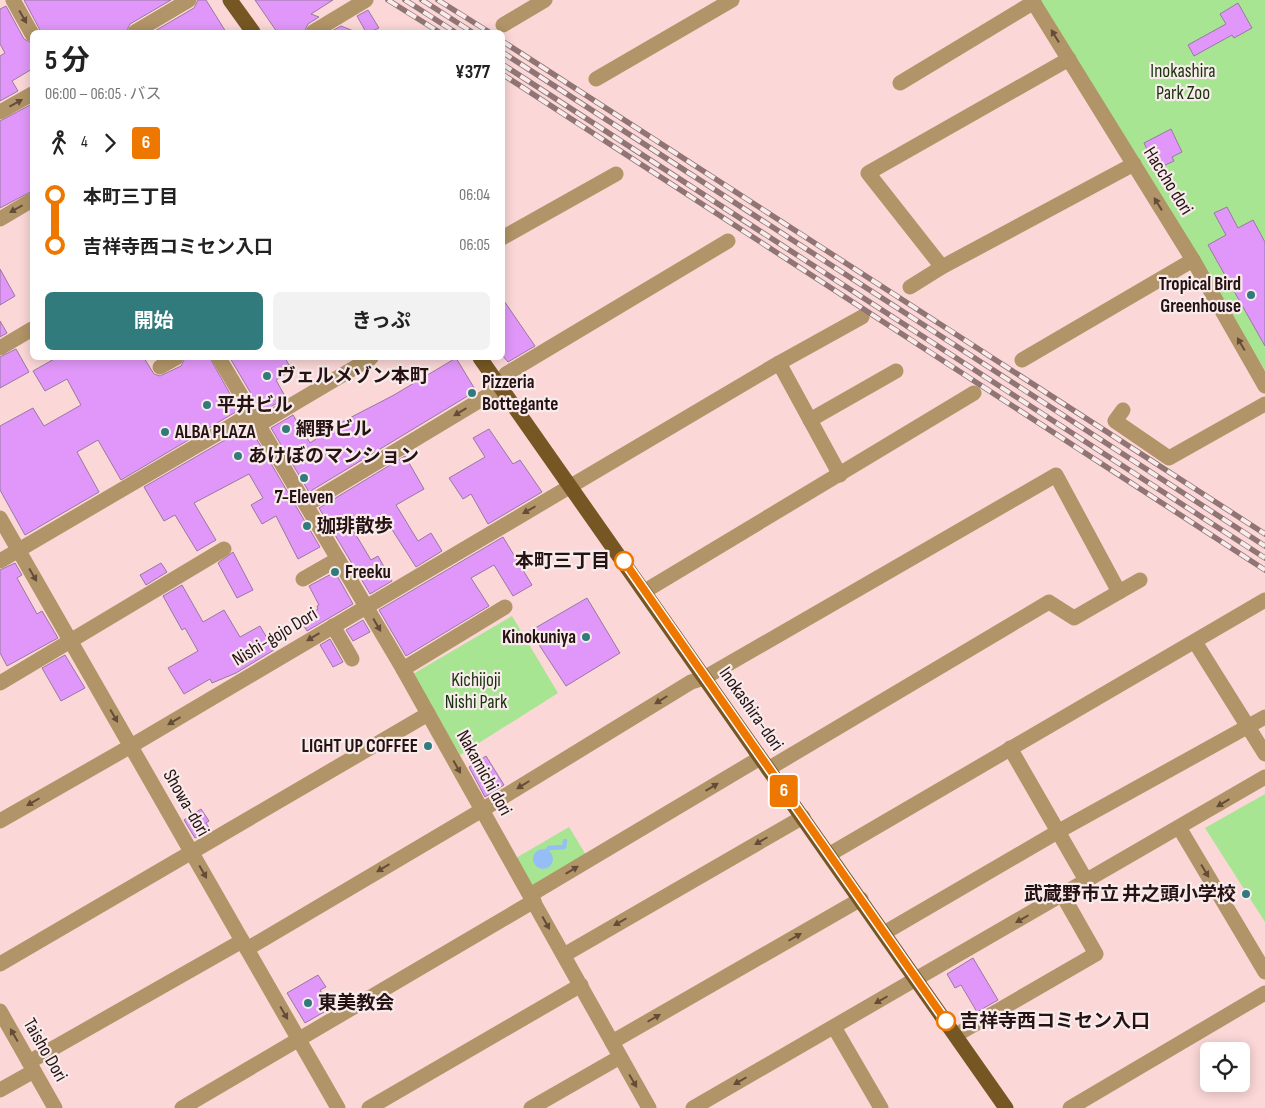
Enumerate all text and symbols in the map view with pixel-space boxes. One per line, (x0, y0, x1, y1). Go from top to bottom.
one-way arrow (18, 10, 27, 24)
one-way arrow (1050, 29, 1059, 43)
text: 5 分 (45, 44, 90, 77)
park label: Inokashira Park Zoo (1150, 60, 1216, 105)
text: ¥377 (455, 61, 490, 84)
text: 06:00 – 06:05 · バス (45, 85, 161, 104)
one-way arrow (10, 98, 23, 107)
icon: walk (45, 129, 73, 157)
icon: forward (96, 129, 124, 157)
text: 6 (142, 132, 150, 153)
text: 4 (81, 133, 88, 152)
street label: Haccho dori (1138, 143, 1198, 219)
text: 本町三丁目 (83, 186, 178, 209)
text: 06:04 (459, 186, 490, 205)
one-way arrow (1154, 198, 1163, 211)
one-way arrow (10, 205, 23, 214)
text: 吉祥寺西コミセン入口 (83, 236, 273, 259)
text: 06:05 (459, 236, 490, 255)
place label: Tropical Bird Greenhouse (1159, 273, 1241, 318)
marker: Tropical Bird Greenhouse (1245, 289, 1257, 301)
button: 開始 (45, 292, 263, 350)
button: きっぷ (273, 292, 490, 350)
one-way arrow (1237, 337, 1246, 350)
place label: ヴェルメゾン本町 (277, 365, 429, 388)
marker: ヴェルメゾン本町 (261, 370, 273, 382)
place label: Pizzeria Bottegante (482, 371, 558, 416)
marker: Pizzeria Bottegante (466, 387, 478, 399)
place label: 平井ビル (217, 394, 293, 417)
marker: 平井ビル (201, 399, 213, 411)
one-way arrow (453, 408, 466, 417)
place label: 網野ビル (296, 418, 372, 441)
place label: ALBA PLAZA (174, 421, 257, 444)
marker: 網野ビル (280, 423, 292, 435)
marker: ALBA PLAZA (159, 426, 171, 438)
place label: あけぼのマンション (248, 445, 419, 468)
marker: あけぼのマンション (232, 450, 244, 462)
marker: 7-Eleven (298, 472, 310, 484)
place label: 7-Eleven (275, 486, 333, 509)
one-way arrow (522, 506, 535, 515)
place label: 珈琲散歩 (317, 515, 393, 538)
marker: 珈琲散歩 (301, 520, 313, 532)
place label: 本町三丁目 (515, 550, 610, 573)
marker: 本町三丁目 (614, 551, 634, 571)
place label: Freeku (345, 561, 391, 584)
marker: Freeku (329, 566, 341, 578)
one-way arrow (29, 568, 37, 583)
street label: Nishi-gojo Dori (228, 603, 322, 671)
one-way arrow (373, 619, 382, 632)
place label: Kinokuniya (502, 626, 576, 649)
marker: Kinokuniya (580, 631, 592, 643)
one-way arrow (307, 633, 320, 642)
street label: Inokashira-dori (714, 663, 788, 755)
park label: Kichijoji Nishi Park (445, 669, 508, 714)
one-way arrow (655, 695, 668, 704)
one-way arrow (109, 710, 118, 723)
one-way arrow (167, 716, 180, 725)
street label: Nakamichi dori (451, 726, 517, 820)
place label: LIGHT UP COFFEE (302, 735, 418, 758)
marker: LIGHT UP COFFEE (422, 740, 434, 752)
one-way arrow (453, 760, 462, 773)
street label: Showa-dori (158, 765, 214, 841)
line badge: 6 (768, 775, 800, 807)
one-way arrow (516, 780, 529, 789)
text: 6 (780, 780, 788, 801)
one-way arrow (705, 783, 718, 792)
one-way arrow (26, 798, 41, 806)
one-way arrow (1217, 798, 1230, 807)
one-way arrow (755, 837, 768, 846)
one-way arrow (377, 864, 390, 873)
one-way arrow (1200, 864, 1209, 877)
one-way arrow (199, 866, 208, 879)
one-way arrow (566, 866, 579, 875)
place label: 武蔵野市立 井之頭小学校 (1024, 883, 1236, 906)
marker: 武蔵野市立 井之頭小学校 (1240, 888, 1252, 900)
one-way arrow (1016, 915, 1029, 924)
one-way arrow (542, 917, 551, 930)
one-way arrow (614, 918, 627, 927)
one-way arrow (788, 932, 801, 941)
place label: 東美教会 (318, 992, 394, 1015)
one-way arrow (875, 996, 888, 1005)
marker: 東美教会 (302, 997, 314, 1009)
one-way arrow (280, 1006, 288, 1021)
place label: 吉祥寺西コミセン入口 (960, 1010, 1150, 1033)
marker: 吉祥寺西コミセン入口 (936, 1011, 956, 1031)
one-way arrow (647, 1013, 660, 1022)
street label: Taisho Dori (18, 1014, 72, 1086)
one-way arrow (9, 1029, 18, 1042)
map controls (1200, 1042, 1250, 1092)
button: locate (1200, 1042, 1250, 1092)
one-way arrow (629, 1074, 638, 1087)
one-way arrow (733, 1077, 748, 1085)

